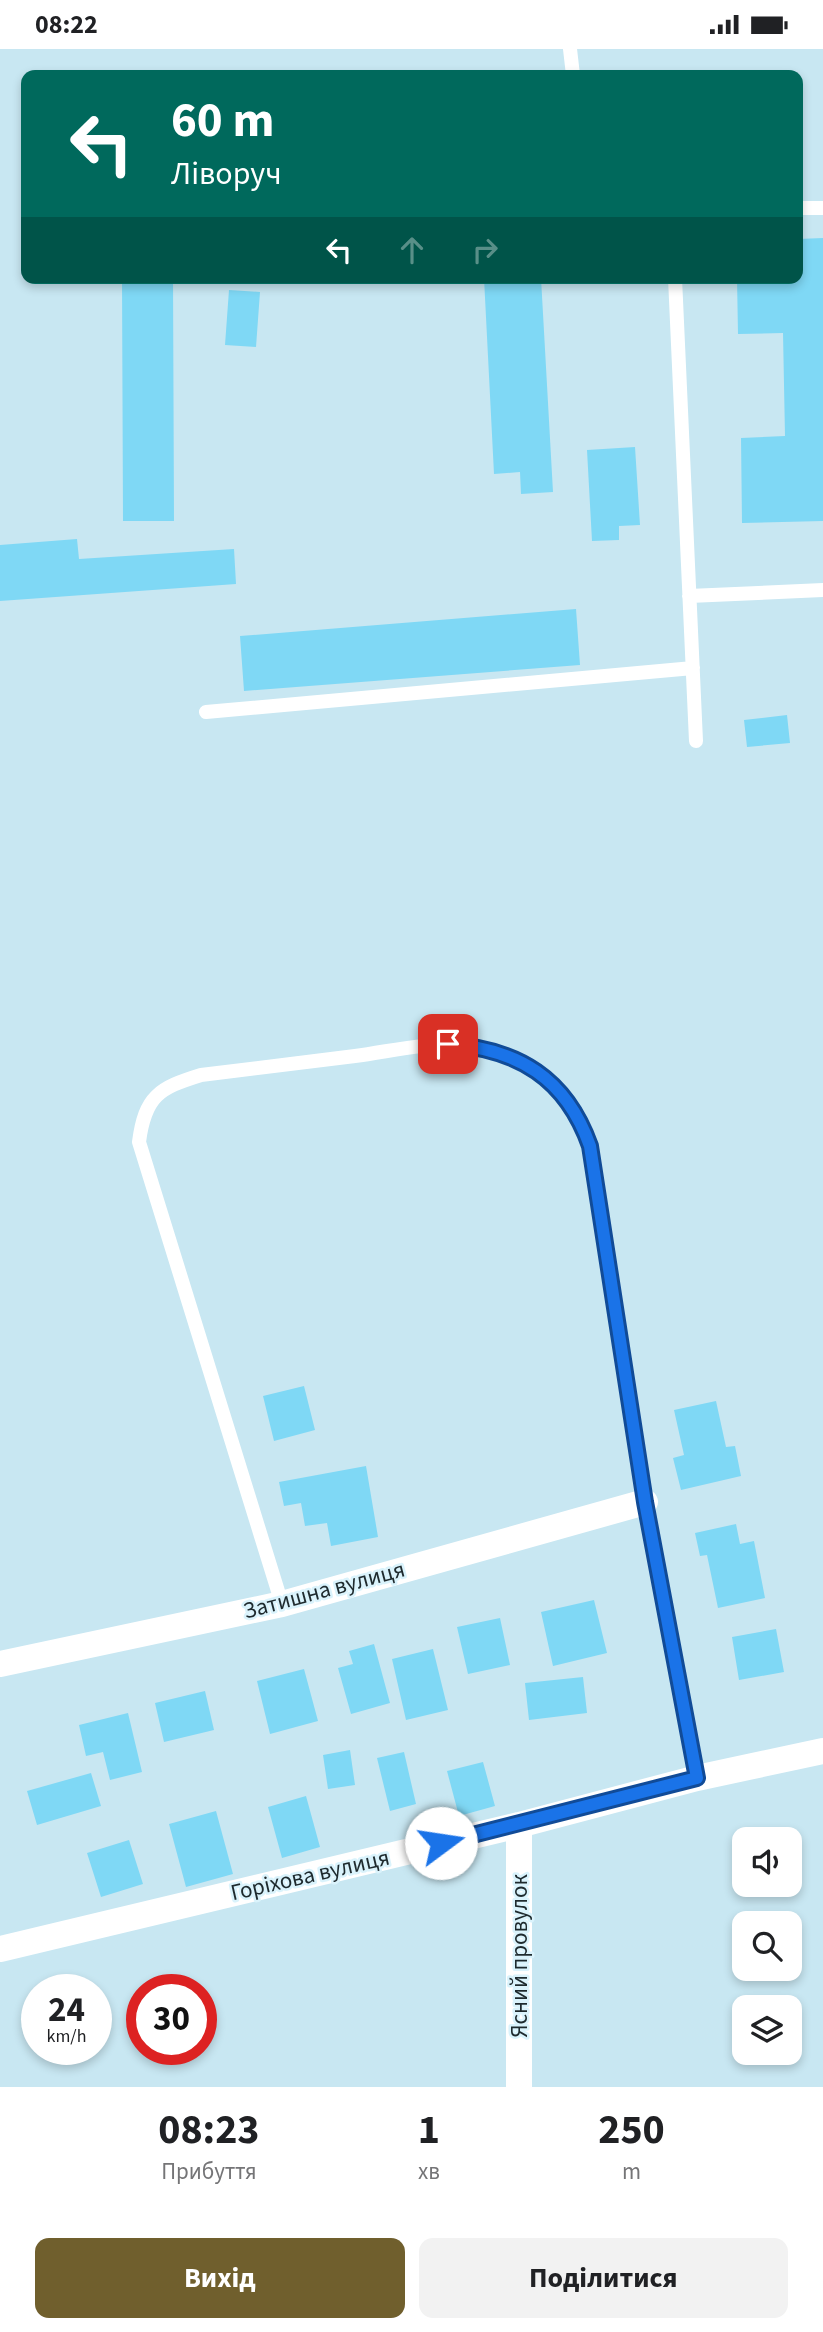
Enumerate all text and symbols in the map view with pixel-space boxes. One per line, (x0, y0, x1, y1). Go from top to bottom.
text: 08:22 (35, 6, 98, 43)
text: 60 m (171, 86, 275, 156)
icon: left (56, 98, 147, 189)
text: Ліворуч (171, 151, 282, 197)
icon: left (320, 231, 358, 269)
icon: ahead (393, 231, 431, 269)
icon: right (466, 231, 504, 269)
pin (418, 1014, 478, 1074)
icon: arrive (429, 1025, 467, 1063)
street label: Затишна вулиця (240, 1553, 408, 1627)
position arrow (404, 1806, 478, 1880)
map controls (732, 1827, 802, 2065)
button: sound (732, 1827, 802, 1897)
street label: Горіхова вулиця (227, 1841, 393, 1909)
street label: Ясний провулок (503, 1874, 536, 2038)
button: search (732, 1911, 802, 1981)
speed limit sign: 30 (126, 1974, 217, 2065)
text: 24 (48, 1985, 85, 2035)
button: layers (732, 1995, 802, 2065)
text: km/h (47, 2024, 86, 2049)
text: 08:23 (158, 2100, 260, 2160)
text: 1 (418, 2100, 440, 2160)
text: 250 (598, 2100, 665, 2160)
text: Прибуття (161, 2155, 257, 2188)
text: хв (418, 2155, 440, 2188)
text: m (622, 2155, 641, 2188)
button: Вихід (35, 2238, 405, 2318)
button: Поділитися (419, 2238, 788, 2318)

